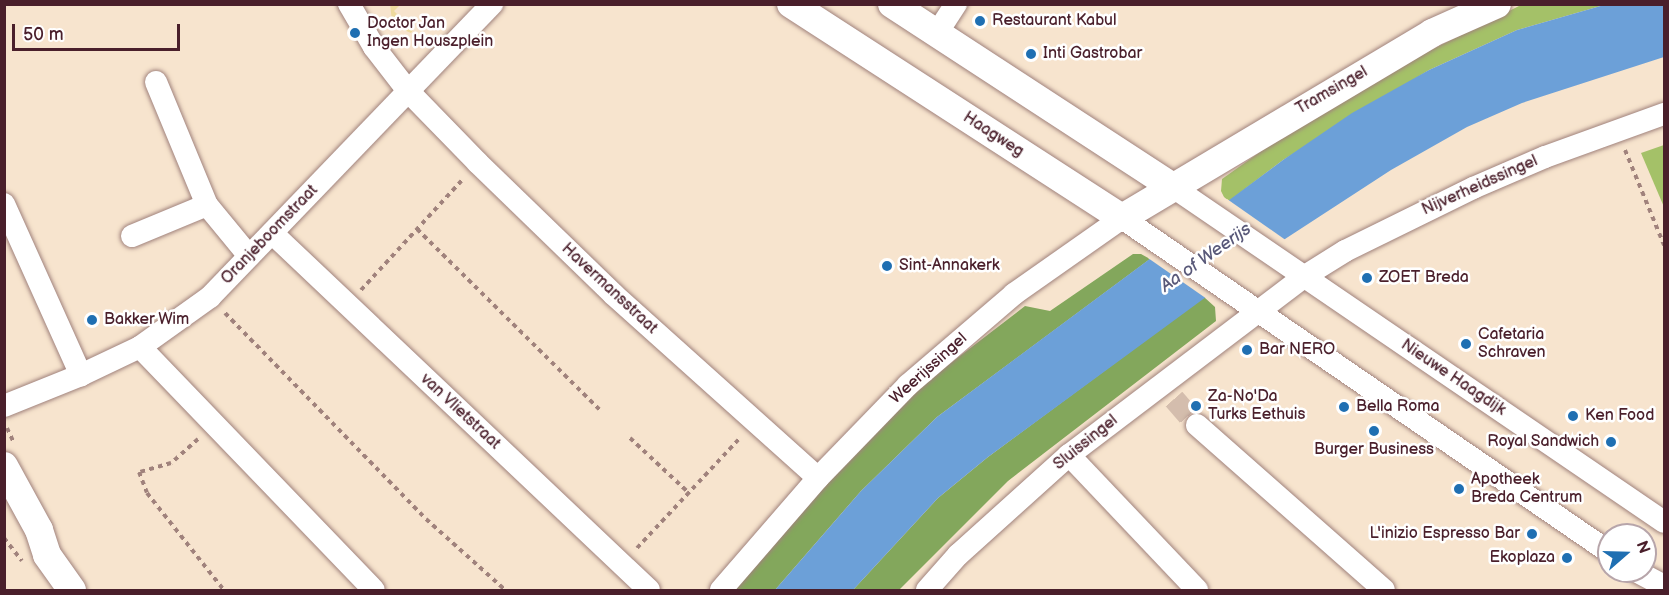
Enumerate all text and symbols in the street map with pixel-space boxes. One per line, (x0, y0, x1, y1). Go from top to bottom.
place label: Restaurant Kabul (992, 11, 1116, 31)
scale bar (15, 12, 183, 50)
place label: Doctor Jan Ingen Houszplein (367, 14, 493, 52)
marker: Restaurant Kabul (973, 14, 987, 28)
text: 50 m (23, 24, 64, 45)
marker: Doctor Jan Ingen Houszplein (348, 26, 362, 40)
place label: Inti Gastrobar (1043, 44, 1142, 64)
marker: Inti Gastrobar (1024, 47, 1038, 61)
street label: Tramsingel (1293, 63, 1371, 119)
street label: Haagweg (959, 108, 1027, 162)
street label: Nijverheidssingel (1419, 152, 1541, 220)
street label: Oranjeboomstraat (218, 181, 322, 289)
water label: Aa of Weerijs (1156, 219, 1256, 297)
street label: Havermansstraat (557, 240, 661, 338)
place label: Sint-Annakerk (899, 256, 1000, 276)
marker: Sint-Annakerk (880, 259, 894, 273)
place label: ZOET Breda (1379, 268, 1469, 288)
marker: ZOET Breda (1360, 271, 1374, 285)
place label: Bakker Wim (104, 310, 190, 330)
marker: Bakker Wim (85, 313, 99, 327)
place label: Cafetaria Schraven (1478, 325, 1546, 363)
street label: Weerijssingel (887, 329, 971, 409)
street label: Nieuwe Haagdijk (1397, 336, 1509, 420)
marker: Cafetaria Schraven (1459, 337, 1473, 351)
place label: Bar NERO (1259, 340, 1335, 360)
marker: Bar NERO (1240, 343, 1254, 357)
street label: van Vlietstraat (416, 370, 504, 454)
place label: Za-No'Da Turks Eethuis (1208, 387, 1305, 425)
place label: Bella Roma (1356, 397, 1440, 417)
marker: Za-No'Da Turks Eethuis (1189, 399, 1203, 413)
marker: Bella Roma (1337, 400, 1351, 414)
place label: Ken Food (1585, 406, 1654, 426)
marker: Ken Food (1566, 409, 1580, 423)
street label: Sluissingel (1050, 411, 1122, 475)
marker: Burger Business (1367, 424, 1381, 438)
place label: Royal Sandwich (1487, 432, 1599, 452)
marker: Royal Sandwich (1604, 435, 1618, 449)
place label: Burger Business (1314, 440, 1434, 460)
place label: Apotheek Breda Centrum (1471, 470, 1582, 508)
marker: Apotheek Breda Centrum (1452, 482, 1466, 496)
north arrow (1597, 523, 1657, 583)
place label: L'inizio Espresso Bar (1369, 524, 1520, 544)
marker: L'inizio Espresso Bar (1525, 527, 1539, 541)
text: N (1632, 538, 1653, 556)
place label: Ekoplaza (1489, 548, 1555, 568)
marker: Ekoplaza (1560, 551, 1574, 565)

